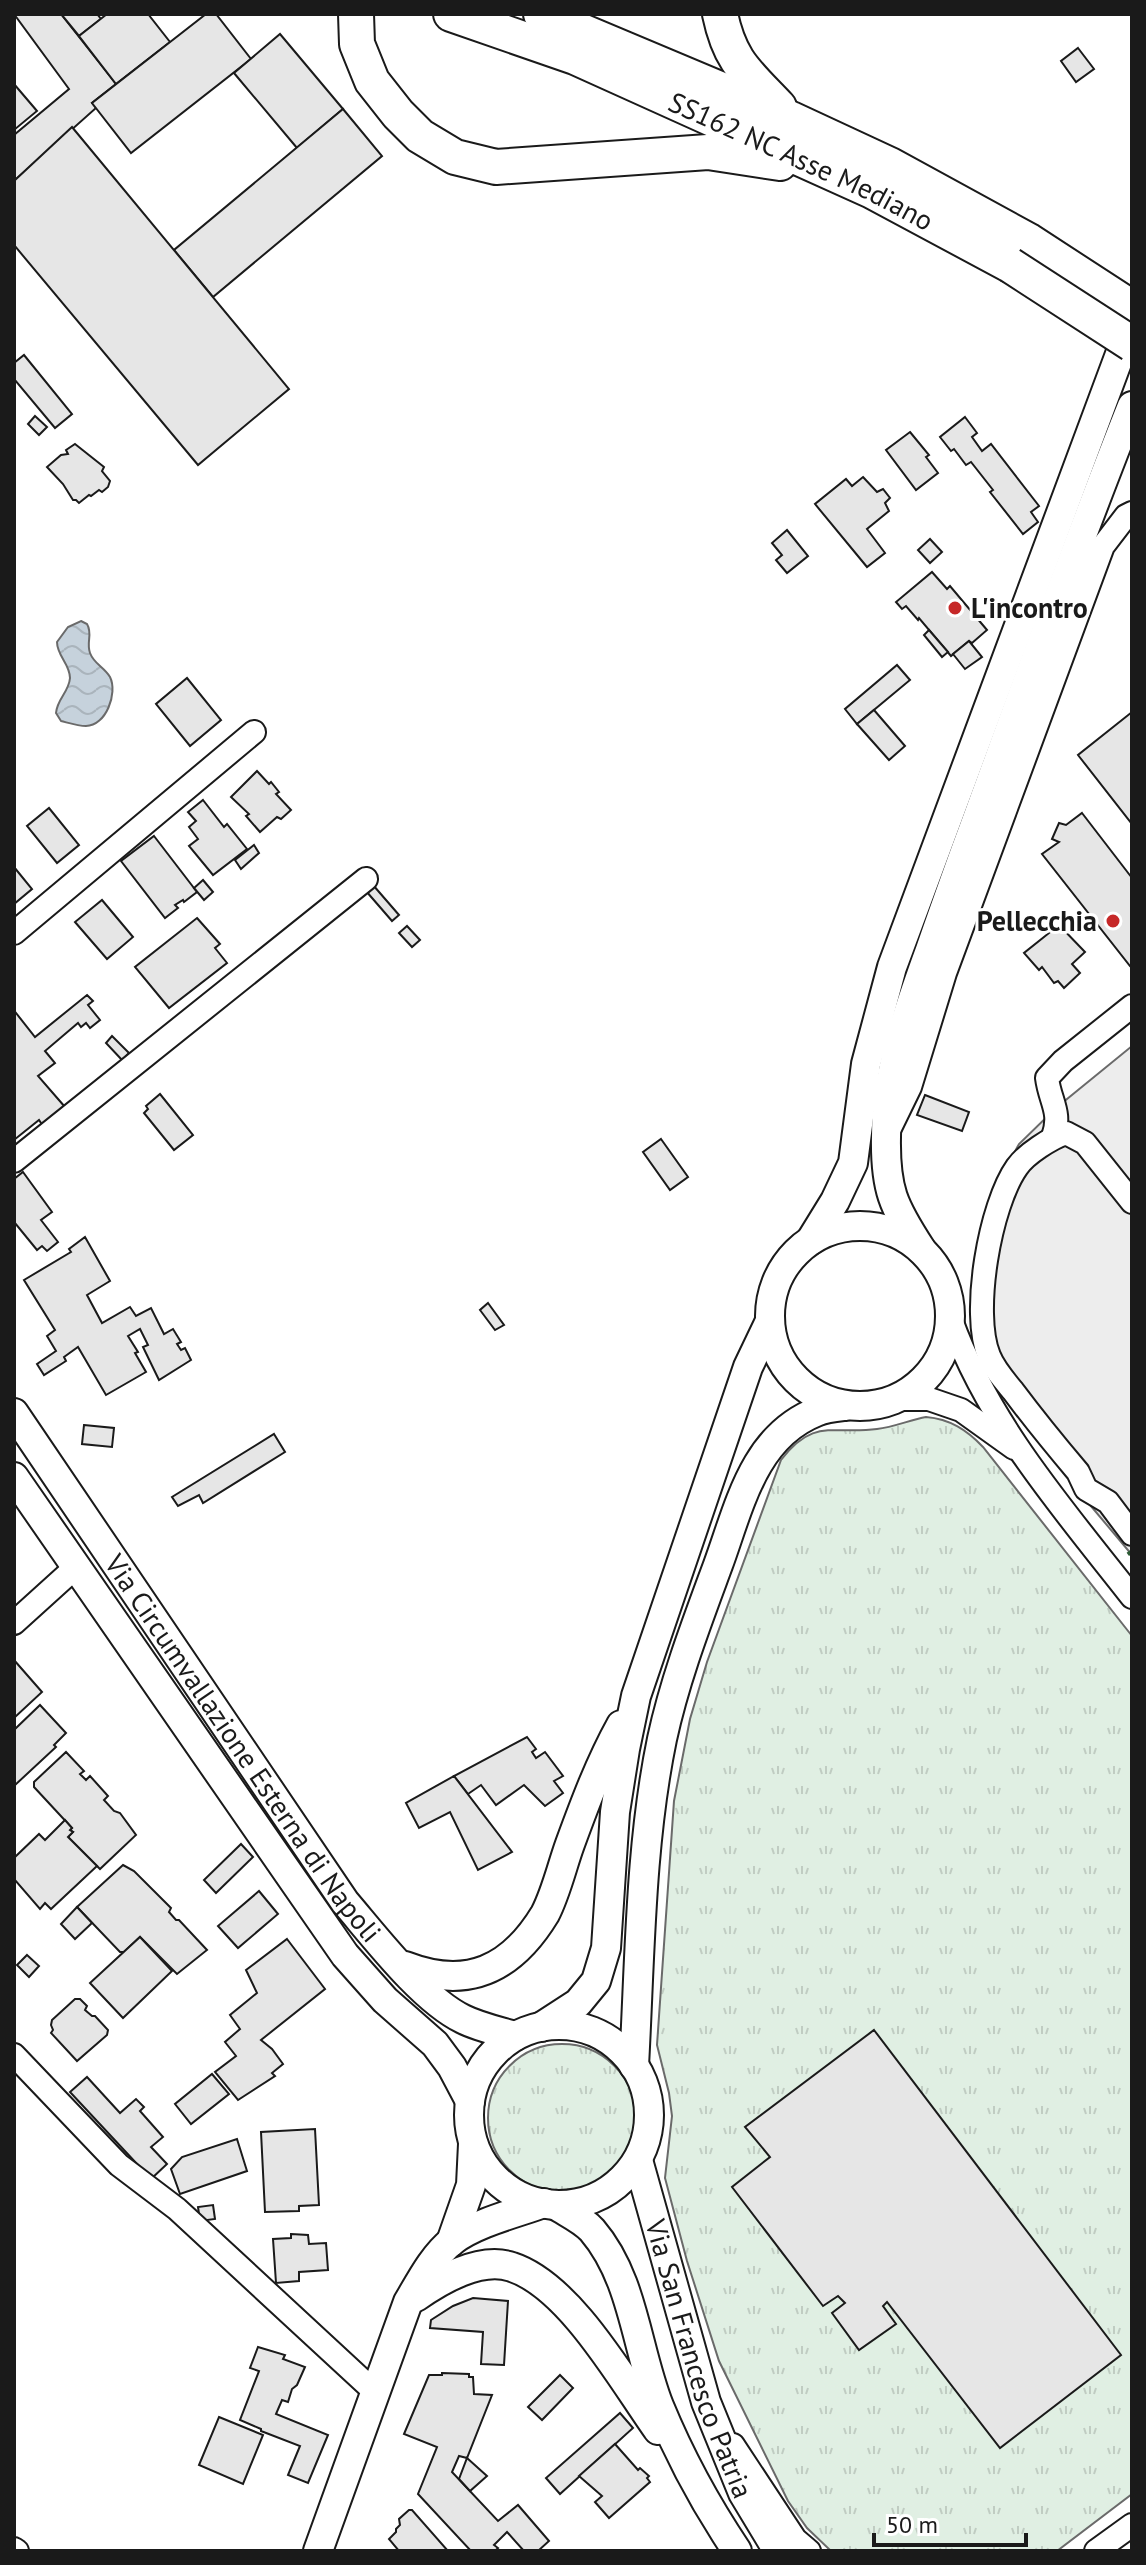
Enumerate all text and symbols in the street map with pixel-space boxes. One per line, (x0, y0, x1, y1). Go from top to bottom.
street label: SS162 NC Asse Mediano (663, 83, 940, 239)
place label: L'incontro (971, 589, 1088, 626)
marker: L'incontro (946, 599, 964, 617)
place label: Pellecchia (977, 902, 1097, 939)
marker: Pellecchia (1104, 912, 1122, 930)
street label: Via Circumvallazione Esterna di Napoli (96, 1546, 390, 1950)
street label: Via San Francesco Patria (637, 2214, 762, 2503)
scale bar (874, 2497, 1026, 2547)
text: 50 m (886, 2509, 938, 2540)

